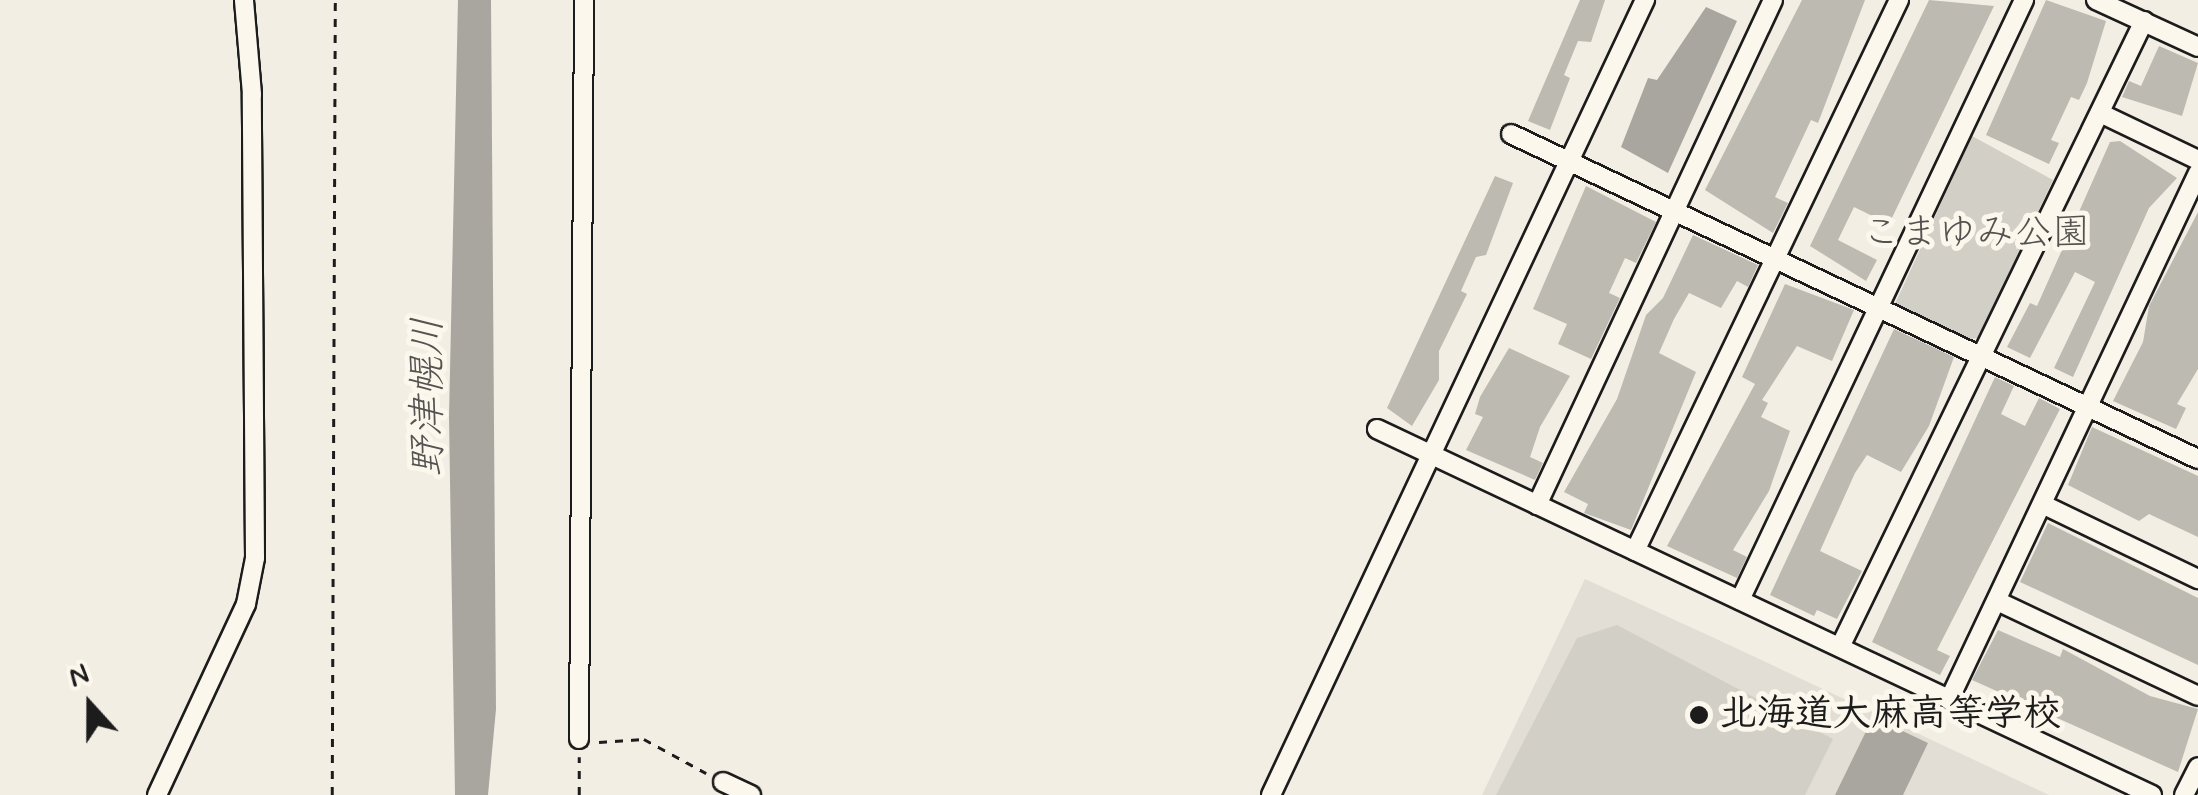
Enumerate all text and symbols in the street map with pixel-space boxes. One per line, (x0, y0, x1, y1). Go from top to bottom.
park label: こまゆみ公園 (1862, 211, 2090, 257)
water label: 野津幌川 (405, 317, 453, 477)
north arrow (40, 655, 140, 755)
text: N (64, 656, 94, 697)
place label: 北海道大麻高等学校 (1719, 692, 2061, 738)
marker: 北海道大麻高等学校 (1688, 704, 1710, 726)

